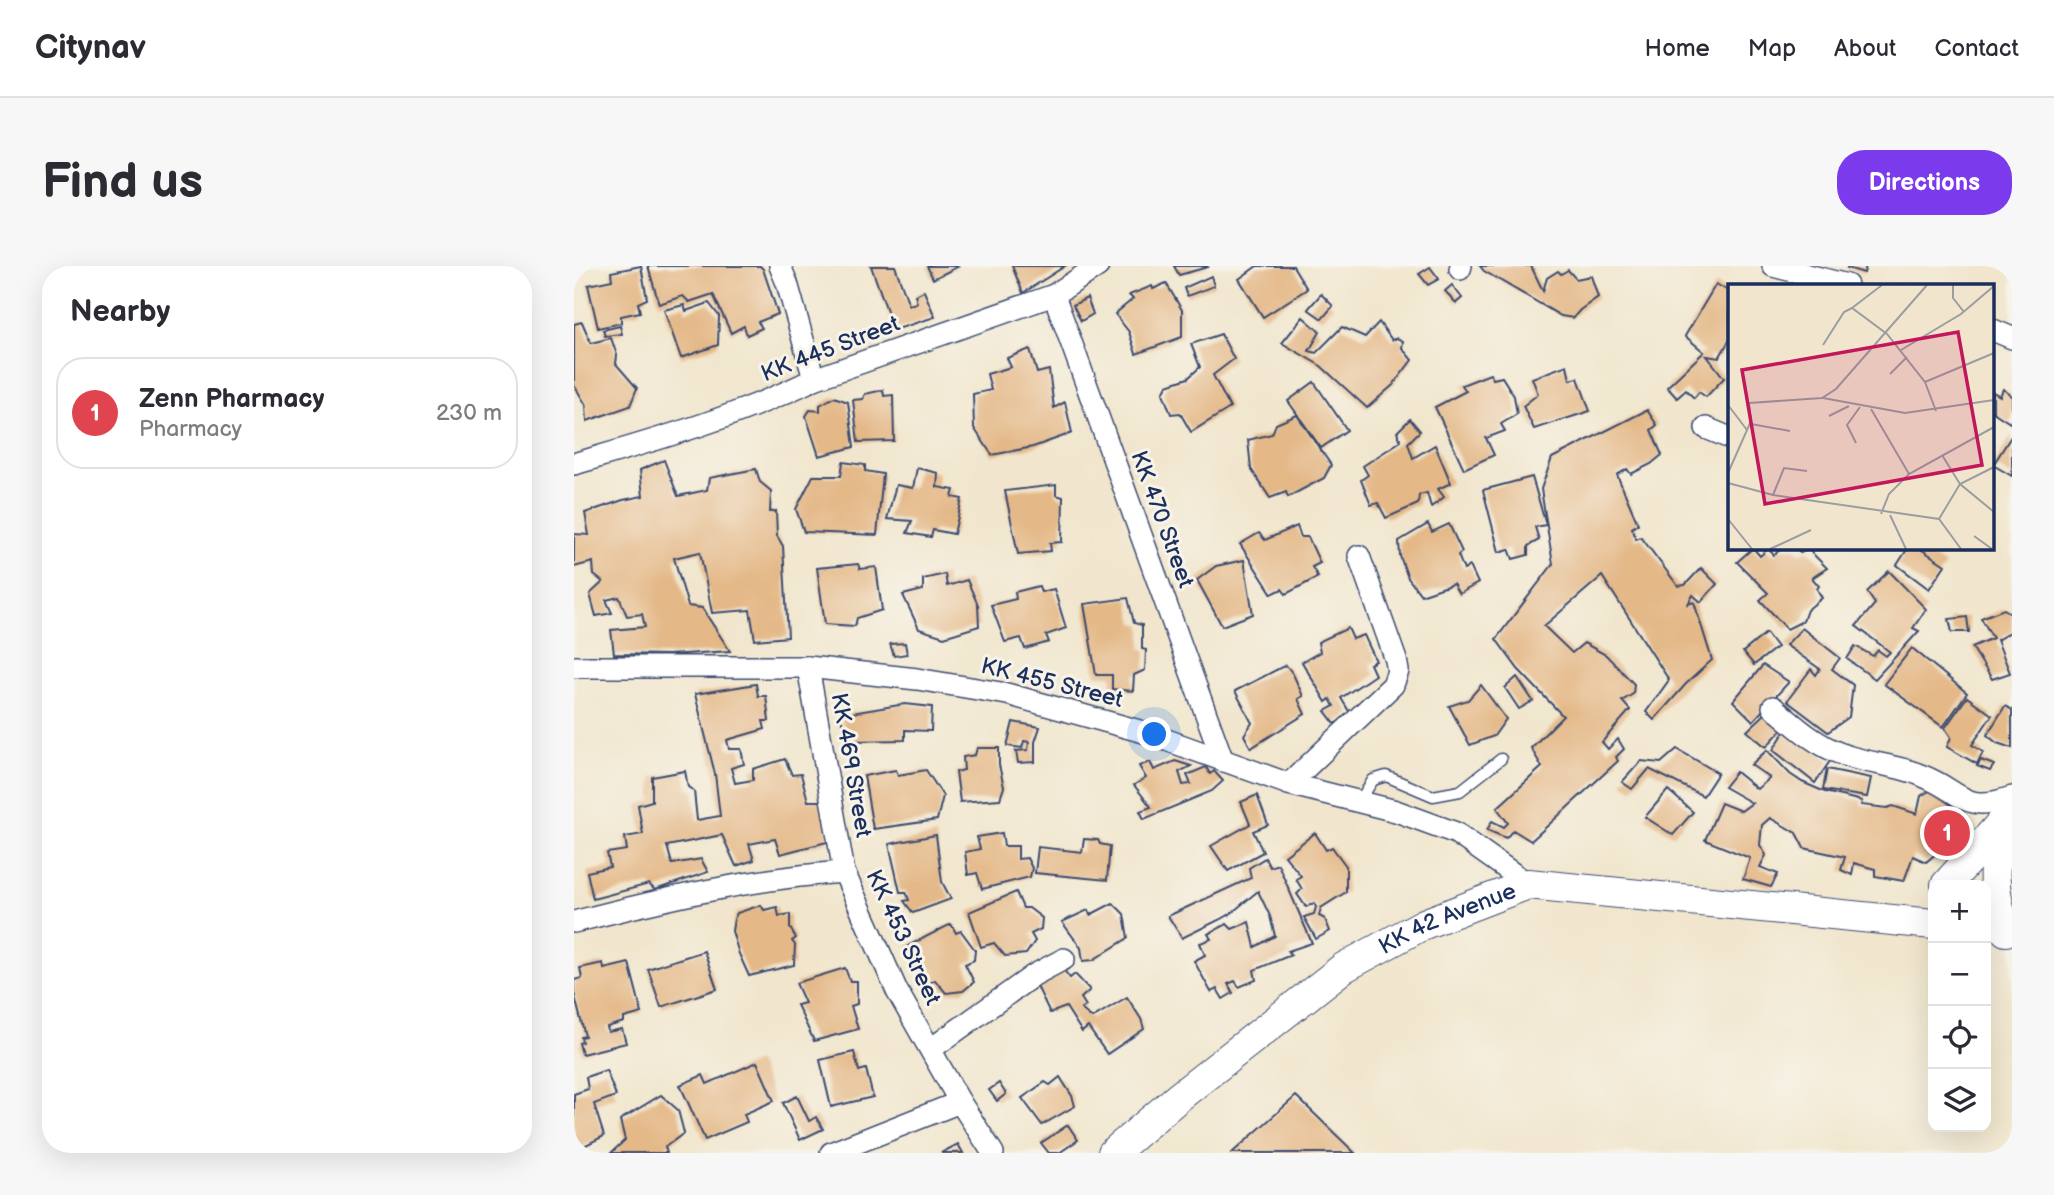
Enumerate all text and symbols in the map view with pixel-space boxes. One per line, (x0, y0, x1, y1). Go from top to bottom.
text: Citynav (35, 28, 146, 68)
text: Home (1645, 34, 1710, 63)
text: Map (1748, 34, 1796, 63)
text: About (1834, 34, 1896, 63)
text: Contact (1934, 34, 2019, 63)
button: Directions (1837, 150, 2012, 215)
text: Find us (42, 153, 203, 212)
inset map (1728, 284, 1994, 550)
text: Nearby (70, 294, 170, 330)
street label: KK 445 Street (757, 310, 904, 388)
text: Zenn Pharmacy (139, 384, 324, 415)
text: 1 (90, 399, 100, 427)
text: 230 m (436, 399, 502, 427)
text: Pharmacy (139, 415, 242, 443)
street label: KK 470 Street (1124, 447, 1200, 592)
street label: KK 455 Street (978, 652, 1126, 714)
street label: KK 469 Street (825, 691, 877, 840)
your location (1137, 717, 1171, 751)
pin: 1 (1924, 807, 1970, 859)
street label: KK 453 Street (860, 865, 947, 1010)
street label: KK 42 Avenue (1374, 877, 1520, 961)
map controls (1928, 880, 1991, 1132)
button: + (1928, 880, 1991, 943)
button: − (1928, 943, 1991, 1006)
button: locate (1928, 1006, 1991, 1069)
button: layers (1928, 1069, 1991, 1132)

